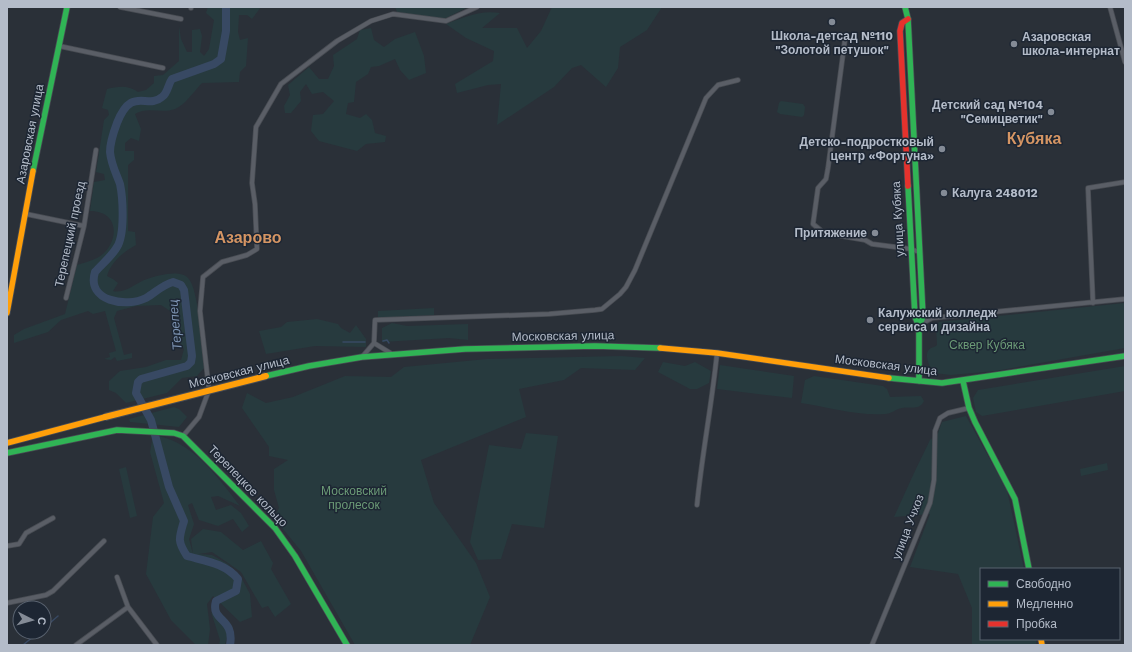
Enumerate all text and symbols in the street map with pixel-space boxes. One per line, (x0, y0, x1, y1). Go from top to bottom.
marker: Школа-детсад №110 "Золотой петушок" (827, 17, 837, 27)
place label: Школа-детсад №110 "Золотой петушок" (771, 29, 893, 57)
place label: Азаровская школа-интернат (1022, 30, 1120, 58)
marker: Азаровская школа-интернат (1009, 39, 1019, 49)
street label: Азаровская улица (13, 83, 47, 185)
place label: Детский сад №104 "Семицветик" (932, 98, 1043, 126)
marker: Детский сад №104 "Семицветик" (1046, 107, 1056, 117)
district label: Кубяка (1007, 129, 1061, 148)
place label: Детско-подростковый центр «Фортуна» (800, 135, 934, 163)
marker: Детско-подростковый центр «Фортуна» (937, 144, 947, 154)
street label: Терепецкий проезд (52, 180, 88, 288)
street label: улица Кубяка (889, 181, 907, 257)
place label: Калуга 248012 (952, 186, 1038, 200)
marker: Калуга 248012 (939, 188, 949, 198)
place label: Притяжение (794, 226, 867, 240)
district label: Азарово (214, 228, 282, 247)
marker: Притяжение (870, 228, 880, 238)
water label: Терепец (165, 299, 185, 351)
place label: Калужский колледж сервиса и дизайна (878, 306, 997, 334)
marker: Калужский колледж сервиса и дизайна (865, 315, 875, 325)
street label: Московская улица (511, 328, 615, 344)
park label: Сквер Кубяка (949, 338, 1025, 352)
street label: Московская улица (834, 352, 938, 378)
street label: Московская улица (187, 353, 291, 391)
street label: Терепецкое кольцо (205, 442, 291, 530)
park label: Московский пролесок (321, 484, 387, 512)
street label: улица Учхоз (889, 492, 927, 562)
legend (980, 568, 1120, 640)
text: Свободно (1016, 577, 1071, 591)
text: Медленно (1016, 597, 1073, 611)
north arrow (12, 600, 52, 640)
text: С (35, 616, 48, 626)
text: Пробка (1016, 617, 1057, 631)

